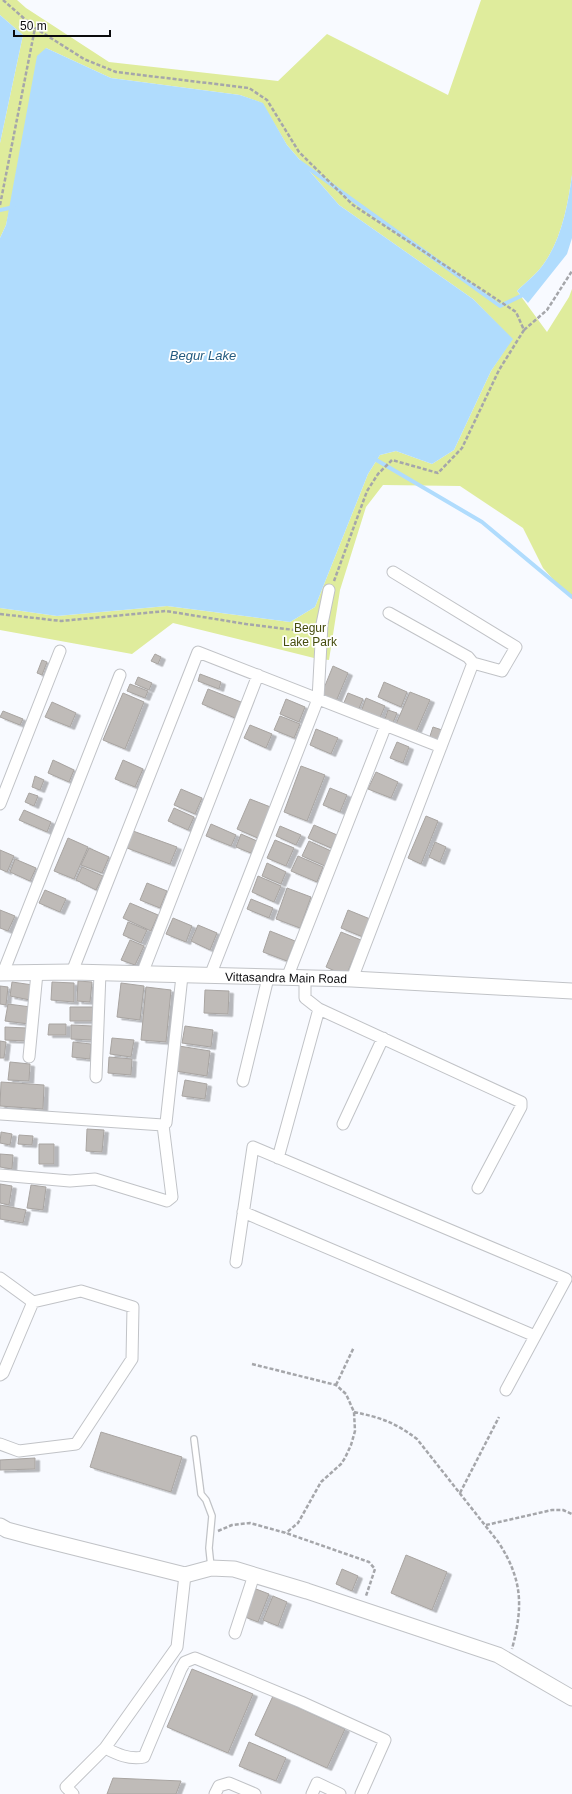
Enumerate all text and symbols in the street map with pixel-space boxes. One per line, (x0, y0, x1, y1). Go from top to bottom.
scale bar (14, 12, 110, 38)
text: 50 m (20, 19, 47, 33)
water label: Begur Lake (170, 348, 236, 363)
park label: Begur Lake Park (283, 621, 338, 649)
street label: Vittasandra Main Road (225, 970, 347, 986)

